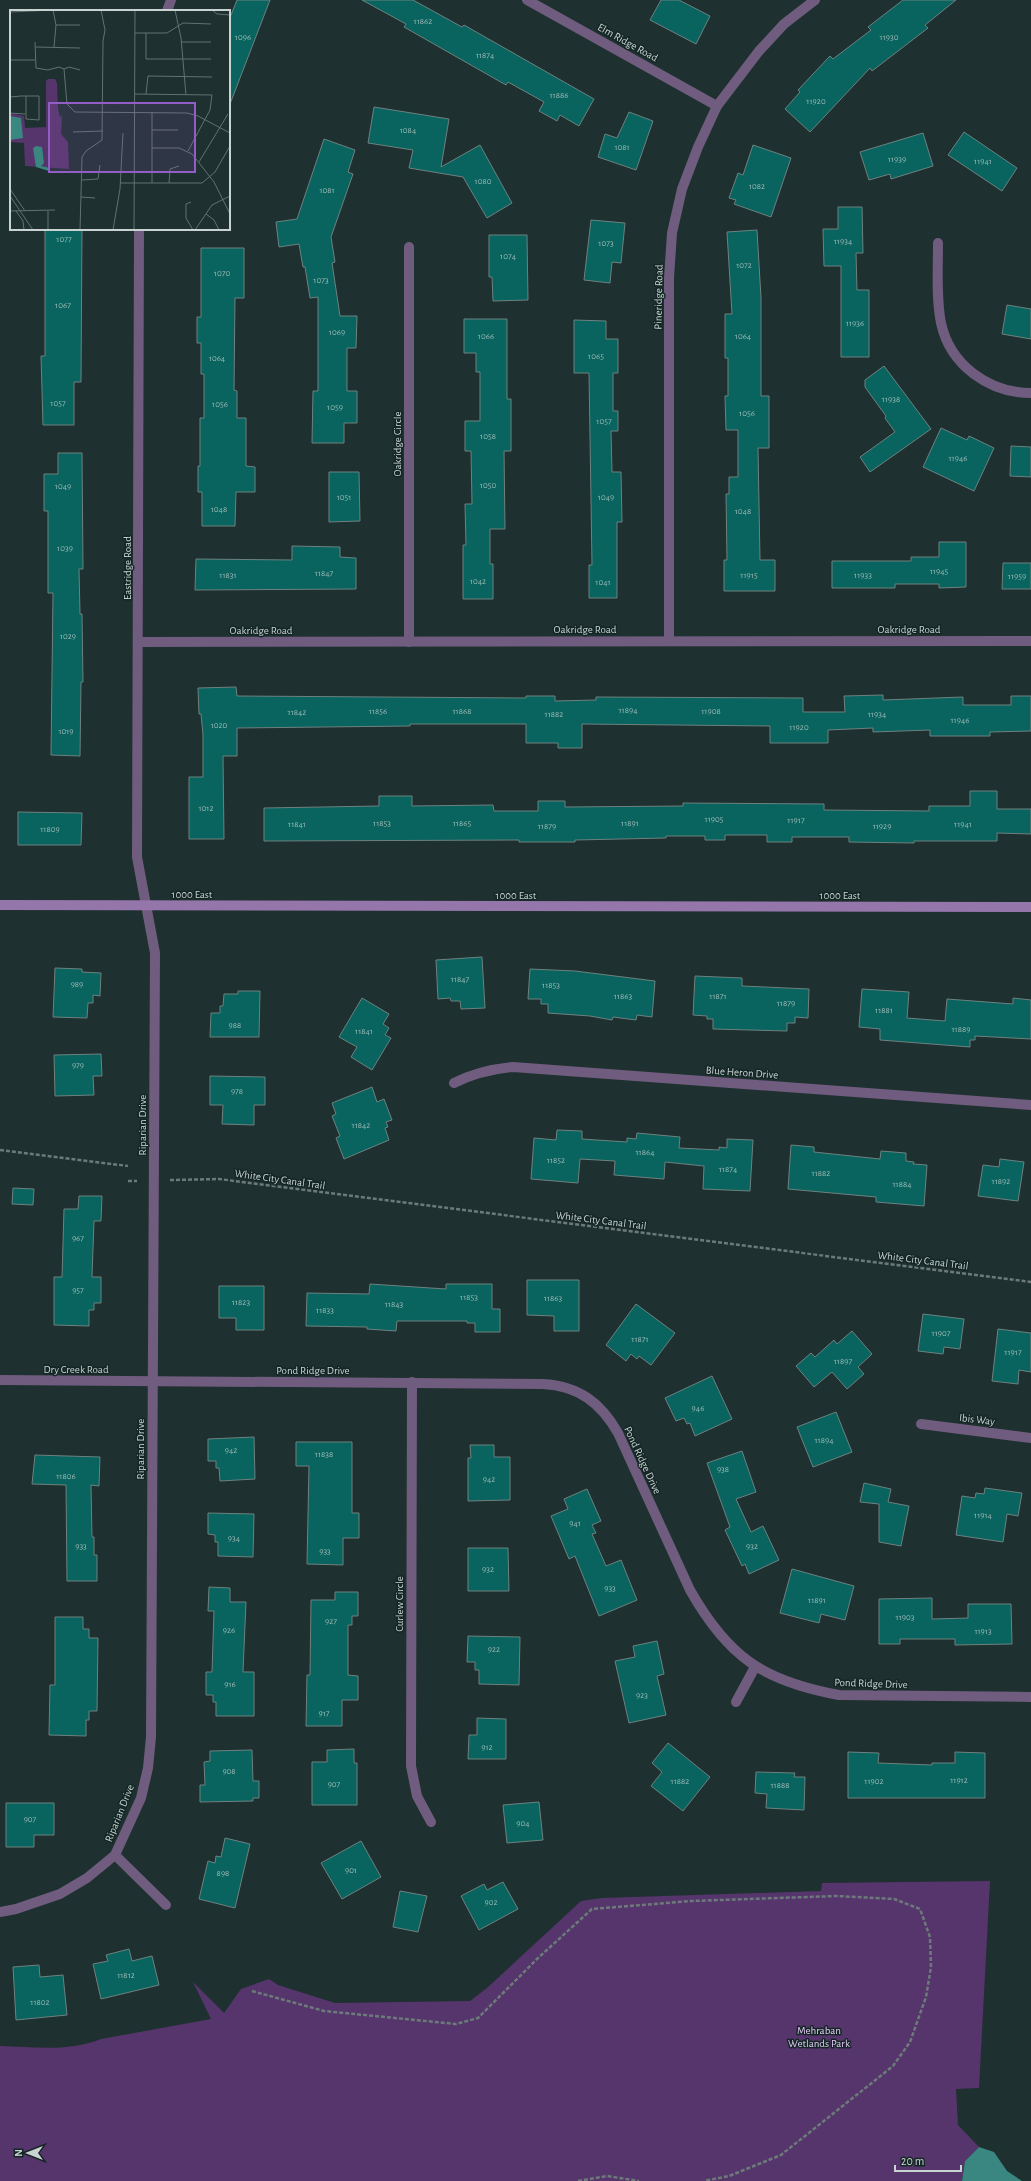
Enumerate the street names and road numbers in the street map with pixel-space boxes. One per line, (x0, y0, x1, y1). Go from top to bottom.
street label: Elm Ridge Road (596, 21, 660, 64)
street label: Pineridge Road (652, 264, 665, 330)
street label: Oakridge Circle (392, 411, 403, 477)
street label: Eastridge Road (122, 536, 133, 600)
street label: Oakridge Road (553, 624, 617, 635)
street label: Oakridge Road (877, 624, 941, 635)
street label: Oakridge Road (229, 625, 293, 636)
street label: 1000 East (172, 889, 213, 900)
street label: 1000 East (496, 890, 537, 901)
street label: 1000 East (820, 890, 861, 901)
street label: Blue Heron Drive (705, 1064, 779, 1081)
street label: Riparian Drive (137, 1095, 148, 1155)
street label: White City Canal Trail (234, 1168, 326, 1191)
street label: White City Canal Trail (555, 1209, 647, 1232)
street label: White City Canal Trail (877, 1249, 969, 1272)
street label: Dry Creek Road (43, 1364, 109, 1375)
street label: Pond Ridge Drive (276, 1365, 350, 1376)
street label: Ibis Way (958, 1412, 996, 1427)
street label: Riparian Drive (135, 1419, 146, 1479)
street label: Pond Ridge Drive (622, 1425, 663, 1496)
street label: Curlew Circle (394, 1576, 405, 1632)
street label: Pond Ridge Drive (834, 1677, 908, 1690)
street label: Riparian Drive (103, 1783, 136, 1843)

